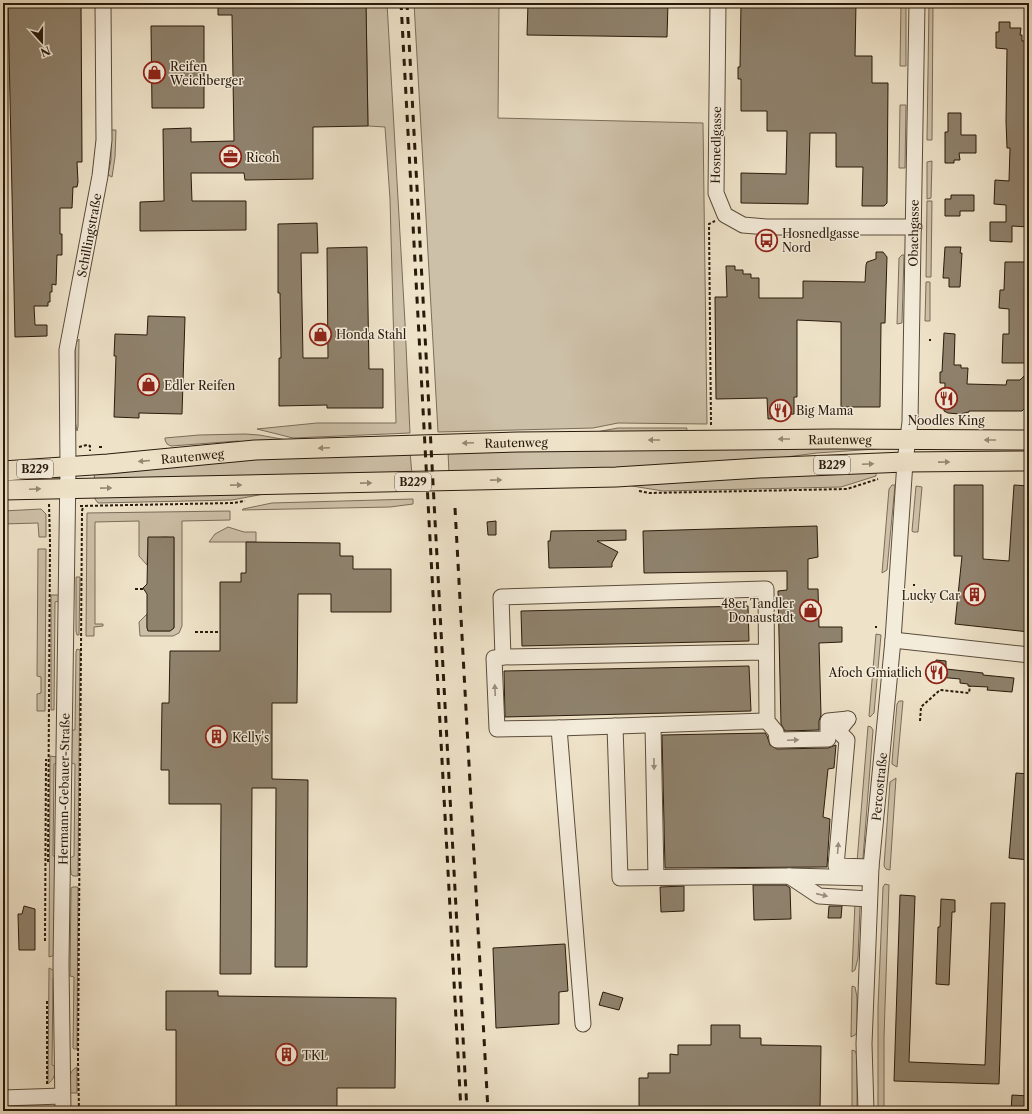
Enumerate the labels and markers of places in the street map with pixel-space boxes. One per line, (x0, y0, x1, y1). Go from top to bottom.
place label: Reifen Weichberger (169, 59, 243, 88)
shop icon: Reifen Weichberger (142, 60, 168, 86)
office icon: Ricoh (217, 144, 243, 170)
place label: Ricoh (246, 150, 280, 165)
place label: Hosnedlgasse Nord (782, 226, 860, 255)
bus stop icon: Hosnedlgasse Nord (754, 227, 780, 253)
shop icon: Honda Stahl (308, 321, 334, 347)
place label: Honda Stahl (336, 327, 407, 342)
shop icon: Edler Reifen (136, 372, 162, 398)
place label: Edler Reifen (164, 378, 236, 393)
restaurant icon: Noodles King (933, 386, 959, 412)
restaurant icon: Big Mama (768, 397, 794, 423)
place label: Big Mama (796, 403, 854, 418)
place label: Noodles King (907, 413, 985, 428)
building icon: Lucky Car (962, 582, 988, 608)
place label: Lucky Car (902, 588, 960, 603)
place label: 48er Tandler Donaustadt (721, 596, 795, 625)
shop icon: 48er Tandler Donaustadt (797, 597, 823, 623)
restaurant icon: Afoch Gmiatlich (924, 659, 950, 685)
place label: Afoch Gmiatlich (828, 665, 922, 680)
building icon: Kelly's (204, 724, 230, 750)
place label: Kelly's (232, 730, 269, 745)
building icon: TKL (273, 1042, 299, 1068)
place label: TKL (302, 1048, 328, 1063)

